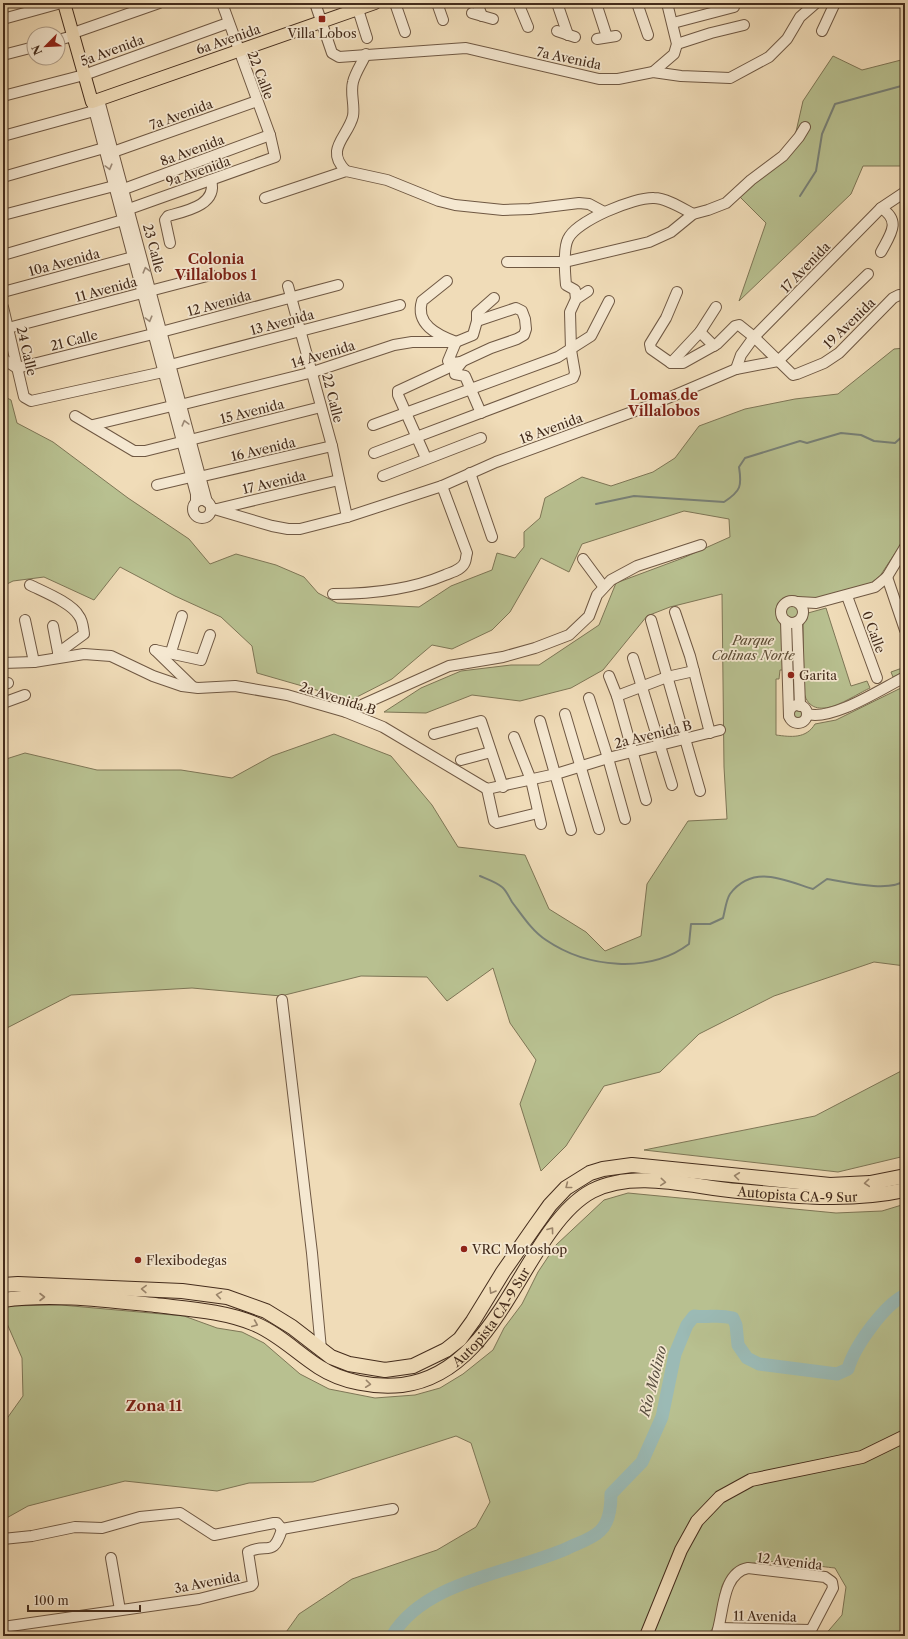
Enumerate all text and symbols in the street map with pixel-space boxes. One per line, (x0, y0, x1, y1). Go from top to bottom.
marker: Villa Lobos (317, 14, 327, 24)
street label: 6a Avenida (194, 20, 262, 57)
place label: Villa Lobos (286, 25, 357, 41)
north arrow (26, 26, 66, 66)
street label: 5a Avenida (78, 31, 146, 69)
text: N (28, 42, 45, 57)
street label: 7a Avenida (535, 43, 603, 73)
street label: 22 Calle (245, 49, 277, 101)
street label: 7a Avenida (147, 95, 215, 133)
street label: 8a Avenida (158, 131, 226, 169)
street label: 9a Avenida (164, 152, 232, 189)
one-way arrow (104, 163, 113, 170)
street label: 23 Calle (140, 222, 168, 274)
street label: 17 Avenida (777, 238, 833, 296)
street label: 10a Avenida (27, 245, 101, 279)
district label: Colonia Villalobos 1 (174, 250, 258, 284)
one-way arrow (142, 267, 150, 274)
street label: 11 Avenida (73, 273, 139, 305)
street label: 12 Avenida (185, 287, 253, 319)
street label: 19 Avenida (820, 294, 878, 352)
street label: 13 Avenida (248, 306, 316, 338)
one-way arrow (145, 316, 153, 323)
street label: 24 Calle (14, 325, 40, 377)
street label: 21 Calle (49, 326, 99, 354)
street label: 14 Avenida (289, 337, 357, 371)
street label: 22 Calle (319, 372, 347, 424)
district label: Lomas de Villalobos (627, 386, 700, 420)
street label: 15 Avenida (218, 395, 286, 427)
street label: 18 Avenida (517, 409, 585, 447)
one-way arrow (181, 420, 190, 427)
street label: 16 Avenida (229, 434, 297, 464)
street label: 17 Avenida (241, 467, 307, 497)
street label: 0 Calle (859, 609, 889, 655)
park label: Parque Colinas Norte (711, 632, 795, 663)
place label: Garita (799, 667, 837, 683)
marker: Garita (786, 670, 796, 680)
street label: 2a Avenida B (298, 678, 378, 718)
street label: 2a Avenida B (613, 717, 693, 751)
one-way arrow (734, 1172, 740, 1181)
one-way arrow (660, 1177, 666, 1186)
one-way arrow (864, 1178, 870, 1187)
one-way arrow (566, 1182, 573, 1189)
street label: Autopista CA-9 Sur (736, 1183, 858, 1205)
one-way arrow (546, 1228, 553, 1235)
place label: VRC Motoshop (471, 1241, 567, 1257)
marker: VRC Motoshop (459, 1244, 469, 1254)
place label: Flexibodegas (146, 1252, 227, 1268)
marker: Flexibodegas (133, 1255, 143, 1265)
street label: Autopista CA-9 Sur (448, 1264, 533, 1371)
one-way arrow (141, 1285, 147, 1293)
one-way arrow (489, 1287, 497, 1294)
one-way arrow (216, 1291, 222, 1300)
one-way arrow (39, 1293, 45, 1301)
one-way arrow (251, 1320, 258, 1328)
water label: Río Molino (635, 1344, 671, 1419)
one-way arrow (365, 1379, 372, 1388)
district label: Zona 11 (126, 1396, 182, 1415)
street label: 12 Avenida (756, 1549, 824, 1573)
street label: 3a Avenida (173, 1568, 241, 1596)
scale bar (28, 1587, 140, 1613)
text: 100 m (34, 1593, 69, 1608)
street label: 11 Avenida (733, 1607, 797, 1625)

